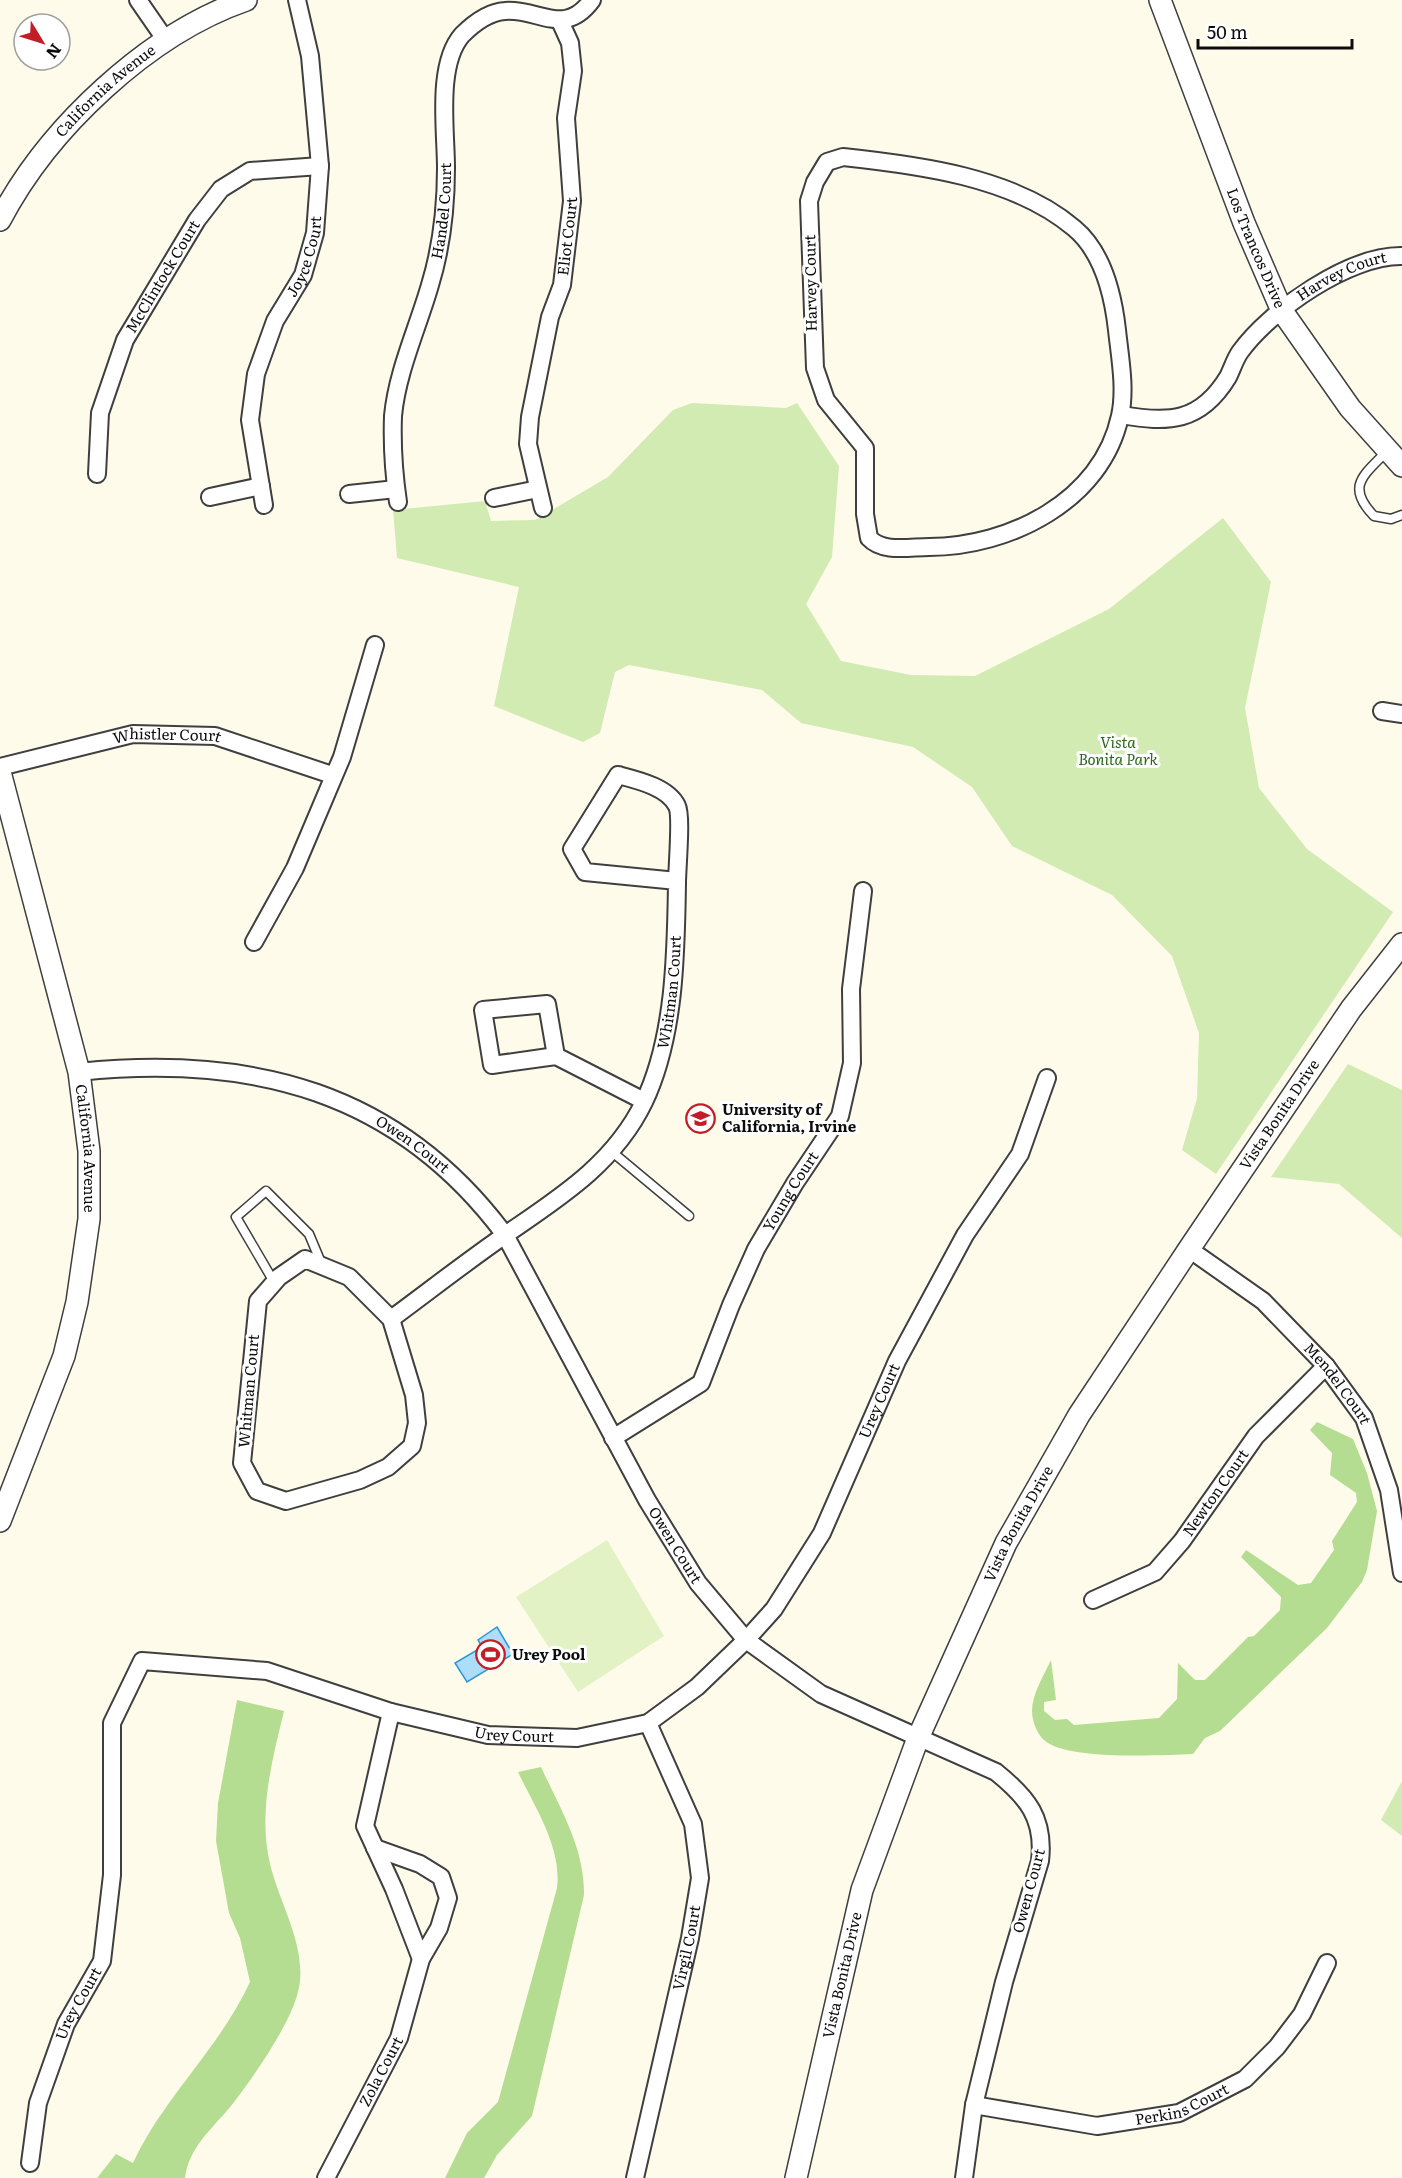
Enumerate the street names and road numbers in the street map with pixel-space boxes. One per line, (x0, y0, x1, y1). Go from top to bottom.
street label: California Avenue (49, 38, 160, 141)
street label: Handel Court (424, 163, 456, 261)
street label: Los Trancos Drive (1222, 184, 1293, 312)
street label: Eliot Court (550, 196, 582, 277)
street label: McClintock Court (119, 215, 205, 337)
street label: Joyce Court (279, 215, 326, 301)
street label: Harvey Court (797, 234, 822, 332)
street label: Harvey Court (1291, 244, 1388, 306)
street label: Whistler Court (110, 721, 225, 749)
street label: Whitman Court (650, 935, 686, 1051)
street label: Vista Bonita Drive (1233, 1054, 1324, 1174)
street label: California Avenue (71, 1083, 102, 1213)
street label: Owen Court (372, 1109, 456, 1178)
street label: Young Court (756, 1146, 823, 1235)
street label: Whitman Court (231, 1333, 264, 1449)
street label: Mendel Court (1299, 1337, 1378, 1427)
street label: Urey Court (852, 1359, 905, 1442)
street label: Newton Court (1176, 1444, 1253, 1540)
street label: Vista Bonita Drive (977, 1461, 1058, 1585)
street label: Owen Court (644, 1502, 709, 1587)
street label: Urey Court (472, 1719, 554, 1747)
street label: Owen Court (1005, 1846, 1050, 1935)
street label: Virgil Court (665, 1903, 705, 1992)
street label: Vista Bonita Drive (815, 1909, 867, 2040)
street label: Urey Court (48, 1962, 106, 2043)
street label: Zola Court (352, 2032, 408, 2110)
street label: Perkins Court (1133, 2076, 1232, 2130)

